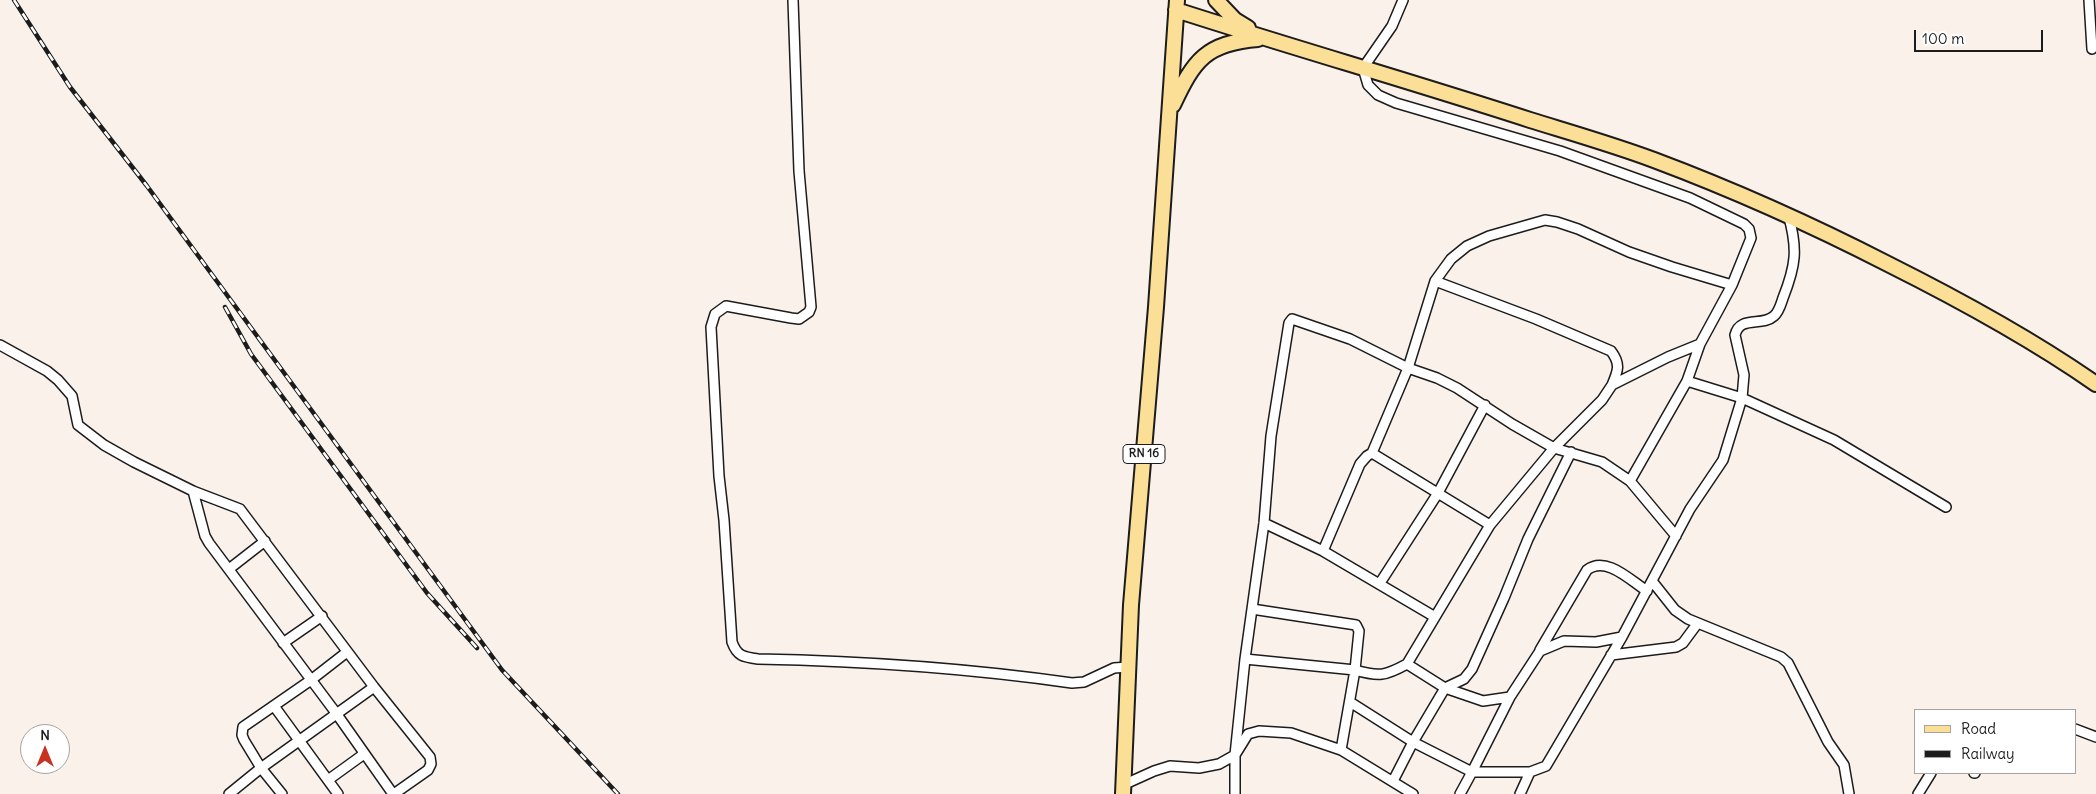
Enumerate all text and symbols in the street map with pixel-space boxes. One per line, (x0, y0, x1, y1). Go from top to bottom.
scale bar (1916, 20, 2045, 52)
text: 100 m (1922, 29, 1964, 48)
road number: RN 16 (1123, 444, 1165, 464)
legend (1914, 709, 2076, 774)
text: Road (1961, 719, 1996, 738)
north arrow (20, 724, 70, 774)
text: N (40, 726, 50, 744)
text: Railway (1961, 744, 2015, 763)

